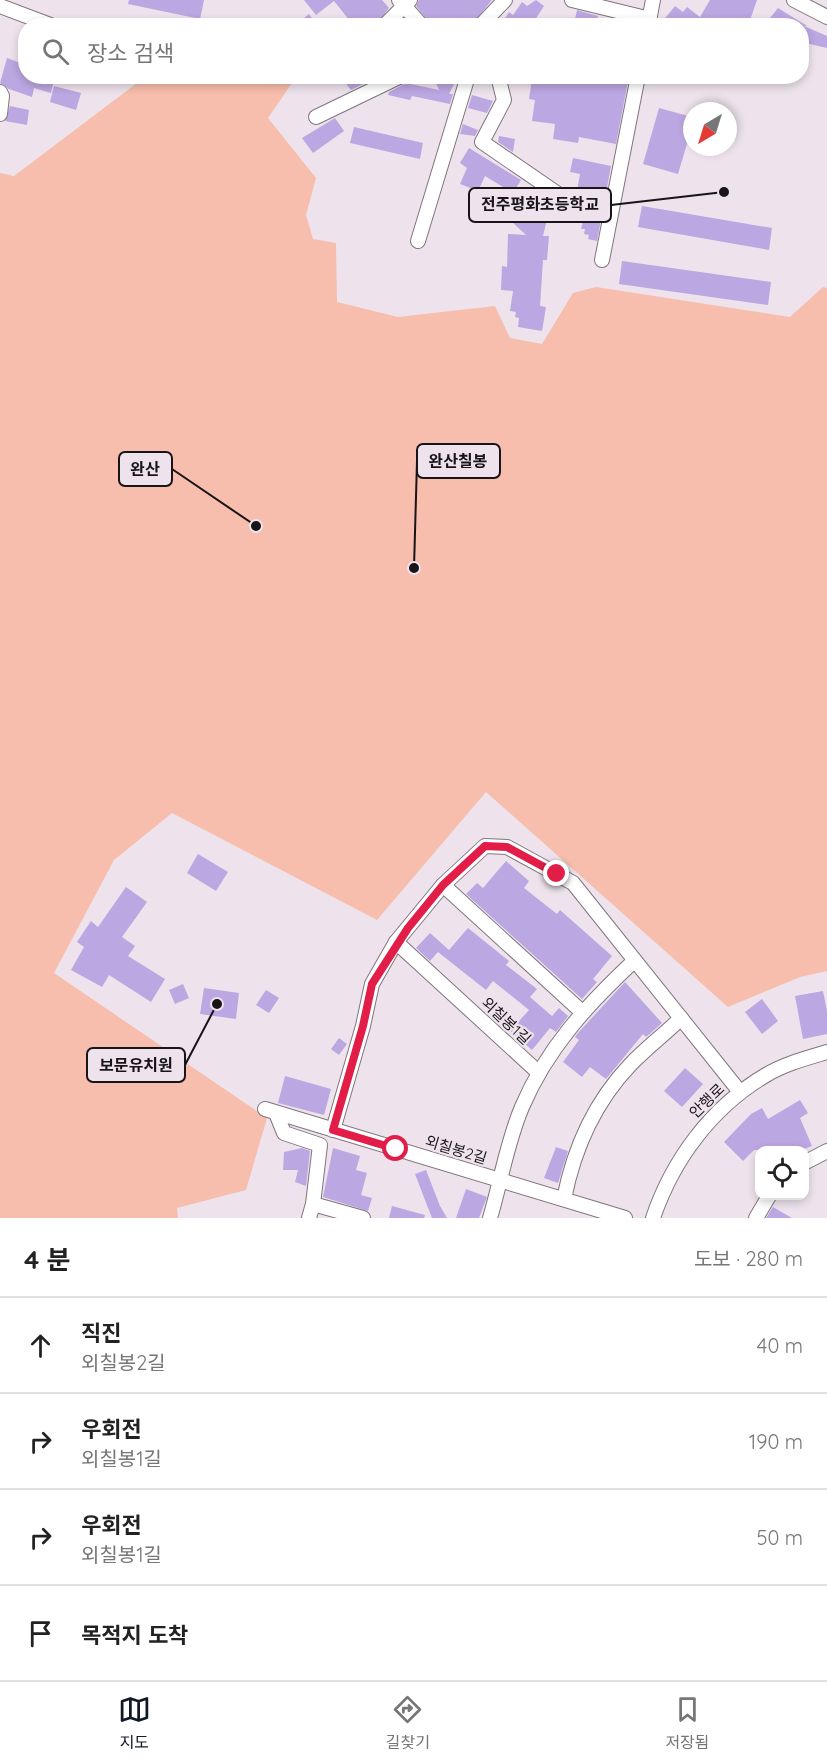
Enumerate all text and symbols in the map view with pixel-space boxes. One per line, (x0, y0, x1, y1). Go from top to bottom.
search box (18, 18, 809, 84)
icon: search (39, 35, 72, 68)
text: 장소 검색 (87, 39, 174, 67)
north arrow (683, 102, 737, 156)
callout: 전주평화초등학교 (469, 188, 611, 222)
text: 전주평화초등학교 (481, 194, 599, 214)
callout: 완산칠봉 (417, 444, 500, 478)
text: 완산칠봉 (429, 451, 487, 471)
callout: 완산 (119, 452, 172, 486)
text: 완산 (130, 459, 160, 479)
route end (543, 860, 569, 886)
street label: 외칠봉1길 (478, 993, 535, 1048)
callout: 보문유치원 (87, 1048, 185, 1082)
text: 보문유치원 (99, 1055, 173, 1075)
street label: 안행로 (685, 1079, 728, 1122)
street label: 외칠봉2길 (423, 1131, 489, 1168)
route start (382, 1135, 408, 1161)
map controls (755, 1146, 809, 1200)
button: locate (755, 1146, 809, 1200)
text: 4 분 (24, 1243, 71, 1276)
text: 도보 · 280 m (694, 1246, 803, 1271)
text: 직진 (81, 1319, 121, 1347)
icon: ahead (24, 1329, 57, 1362)
text: 40 m (757, 1333, 803, 1358)
text: 외칠봉2길 (81, 1350, 166, 1375)
text: 우회전 (81, 1415, 142, 1443)
icon: right (24, 1425, 57, 1458)
text: 190 m (749, 1429, 803, 1454)
text: 외칠봉1길 (81, 1446, 162, 1471)
text: 우회전 (81, 1511, 142, 1539)
icon: right (24, 1521, 57, 1554)
text: 50 m (757, 1525, 803, 1550)
text: 외칠봉1길 (81, 1542, 162, 1567)
icon: arrive (24, 1617, 57, 1650)
text: 목적지 도착 (81, 1621, 188, 1649)
tab: 지도 (118, 1693, 151, 1753)
tab: 길찾기 (386, 1693, 430, 1753)
tab: 저장됨 (665, 1693, 709, 1753)

